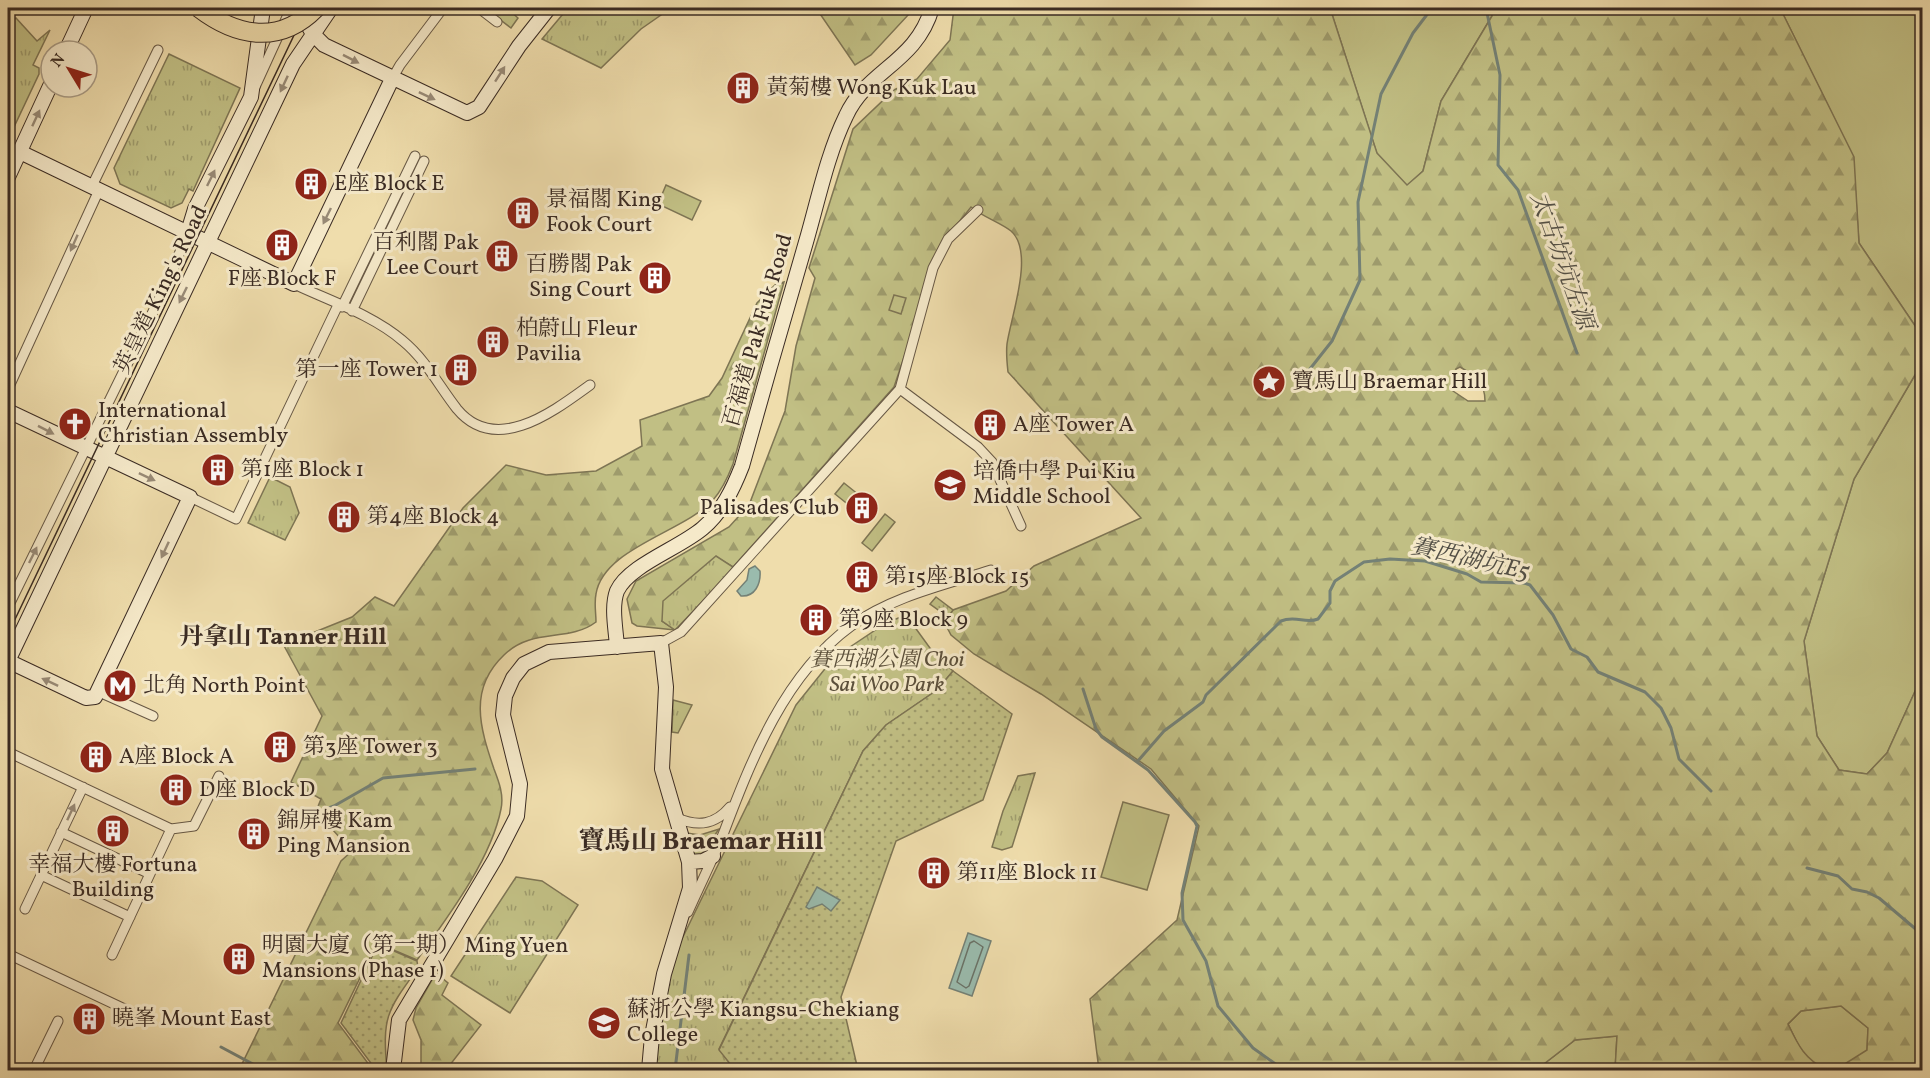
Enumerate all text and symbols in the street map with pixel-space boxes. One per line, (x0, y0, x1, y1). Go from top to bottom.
north arrow (39, 39, 99, 99)
text: N (47, 49, 71, 72)
one-way arrow (343, 54, 360, 64)
one-way arrow (494, 66, 505, 82)
building icon: 黃菊樓 Wong Kuk Lau (725, 70, 761, 106)
place label: 黃菊樓 Wong Kuk Lau (766, 73, 977, 104)
one-way arrow (279, 76, 288, 93)
one-way arrow (419, 91, 436, 100)
one-way arrow (31, 109, 41, 127)
building icon: E座 Block E (293, 166, 329, 202)
place label: E座 Block E (334, 169, 445, 200)
one-way arrow (206, 170, 215, 187)
place label: 景福閣 King Fook Court (546, 185, 662, 241)
water label: 太古坊坑左源 (1520, 188, 1603, 338)
building icon: 景福閣 King Fook Court (505, 195, 541, 231)
street label: 英皇道 King's Road (108, 200, 216, 380)
one-way arrow (323, 207, 332, 224)
building icon: F座 Block F (264, 227, 300, 263)
place label: 百利閣 Pak Lee Court (373, 228, 479, 284)
street label: 百福道 Pak Fuk Road (716, 230, 802, 432)
one-way arrow (70, 234, 79, 251)
building icon: 百利閣 Pak Lee Court (484, 238, 520, 274)
place label: 百勝閣 Pak Sing Court (526, 250, 632, 306)
building icon: 百勝閣 Pak Sing Court (637, 260, 673, 296)
place label: F座 Block F (228, 264, 336, 295)
one-way arrow (178, 286, 188, 304)
place label: 柏蔚山 Fleur Pavilia (516, 314, 637, 370)
building icon: 柏蔚山 Fleur Pavilia (475, 324, 511, 360)
building icon: 第一座 Tower 1 (443, 352, 479, 388)
place label: 第一座 Tower 1 (295, 355, 438, 386)
place icon: 寶馬山 Braemar Hill (1251, 364, 1287, 400)
place label: 寶馬山 Braemar Hill (1292, 367, 1487, 398)
place label: International Christian Assembly (98, 396, 288, 452)
church icon: International Christian Assembly (57, 406, 93, 442)
building icon: A座 Tower A (972, 407, 1008, 443)
place label: A座 Tower A (1013, 410, 1134, 441)
one-way arrow (38, 425, 55, 435)
building icon: 第1座 Block 1 (200, 452, 236, 488)
place label: 第1座 Block 1 (241, 455, 364, 486)
place label: 培僑中學 Pui Kiu Middle School (973, 457, 1136, 513)
school or university icon: 培僑中學 Pui Kiu Middle School (932, 467, 968, 503)
one-way arrow (139, 473, 156, 482)
building icon: Palisades Club (844, 490, 880, 526)
place label: Palisades Club (700, 493, 839, 524)
building icon: 第4座 Block 4 (326, 499, 362, 535)
place label: 第4座 Block 4 (367, 502, 499, 533)
water label: 賽西湖坑E5 (1407, 530, 1533, 590)
one-way arrow (160, 542, 169, 559)
one-way arrow (29, 546, 38, 563)
building icon: 第15座 Block 15 (844, 559, 880, 595)
place label: 第15座 Block 15 (885, 562, 1029, 593)
building icon: 第9座 Block 9 (798, 602, 834, 638)
place label: 第9座 Block 9 (839, 605, 968, 636)
district label: 丹拿山 Tanner Hill (179, 621, 387, 655)
park label: 賽西湖公園 Choi Sai Woo Park (810, 645, 965, 701)
metro station icon: 北角 North Point (102, 668, 138, 704)
place label: 北角 North Point (143, 671, 306, 702)
one-way arrow (42, 677, 59, 686)
building icon: 第3座 Tower 3 (262, 729, 298, 765)
place label: 第3座 Tower 3 (303, 732, 438, 763)
building icon: A座 Block A (78, 739, 114, 775)
place label: A座 Block A (119, 742, 234, 773)
building icon: D座 Block D (158, 772, 194, 808)
place label: D座 Block D (199, 775, 315, 806)
one-way arrow (66, 804, 75, 821)
place label: 錦屏樓 Kam Ping Mansion (277, 806, 411, 862)
building icon: 幸福大樓 Fortuna Building (95, 813, 131, 849)
building icon: 錦屏樓 Kam Ping Mansion (236, 816, 272, 852)
district label: 寶馬山 Braemar Hill (579, 824, 823, 860)
place label: 幸福大樓 Fortuna Building (29, 850, 197, 906)
building icon: 第11座 Block 11 (916, 855, 952, 891)
place label: 第11座 Block 11 (957, 858, 1097, 889)
place label: 明園大廈（第一期） Ming Yuen Mansions (Phase 1) (262, 931, 568, 987)
building icon: 明園大廈（第一期） Ming Yuen Mansions (Phase 1) (221, 941, 257, 977)
place label: 蘇浙公學 Kiangsu-Chekiang College (627, 995, 900, 1051)
building icon: 曉峯 Mount East (71, 1001, 107, 1037)
place label: 曉峯 Mount East (112, 1004, 271, 1035)
school or university icon: 蘇浙公學 Kiangsu-Chekiang College (586, 1005, 622, 1041)

